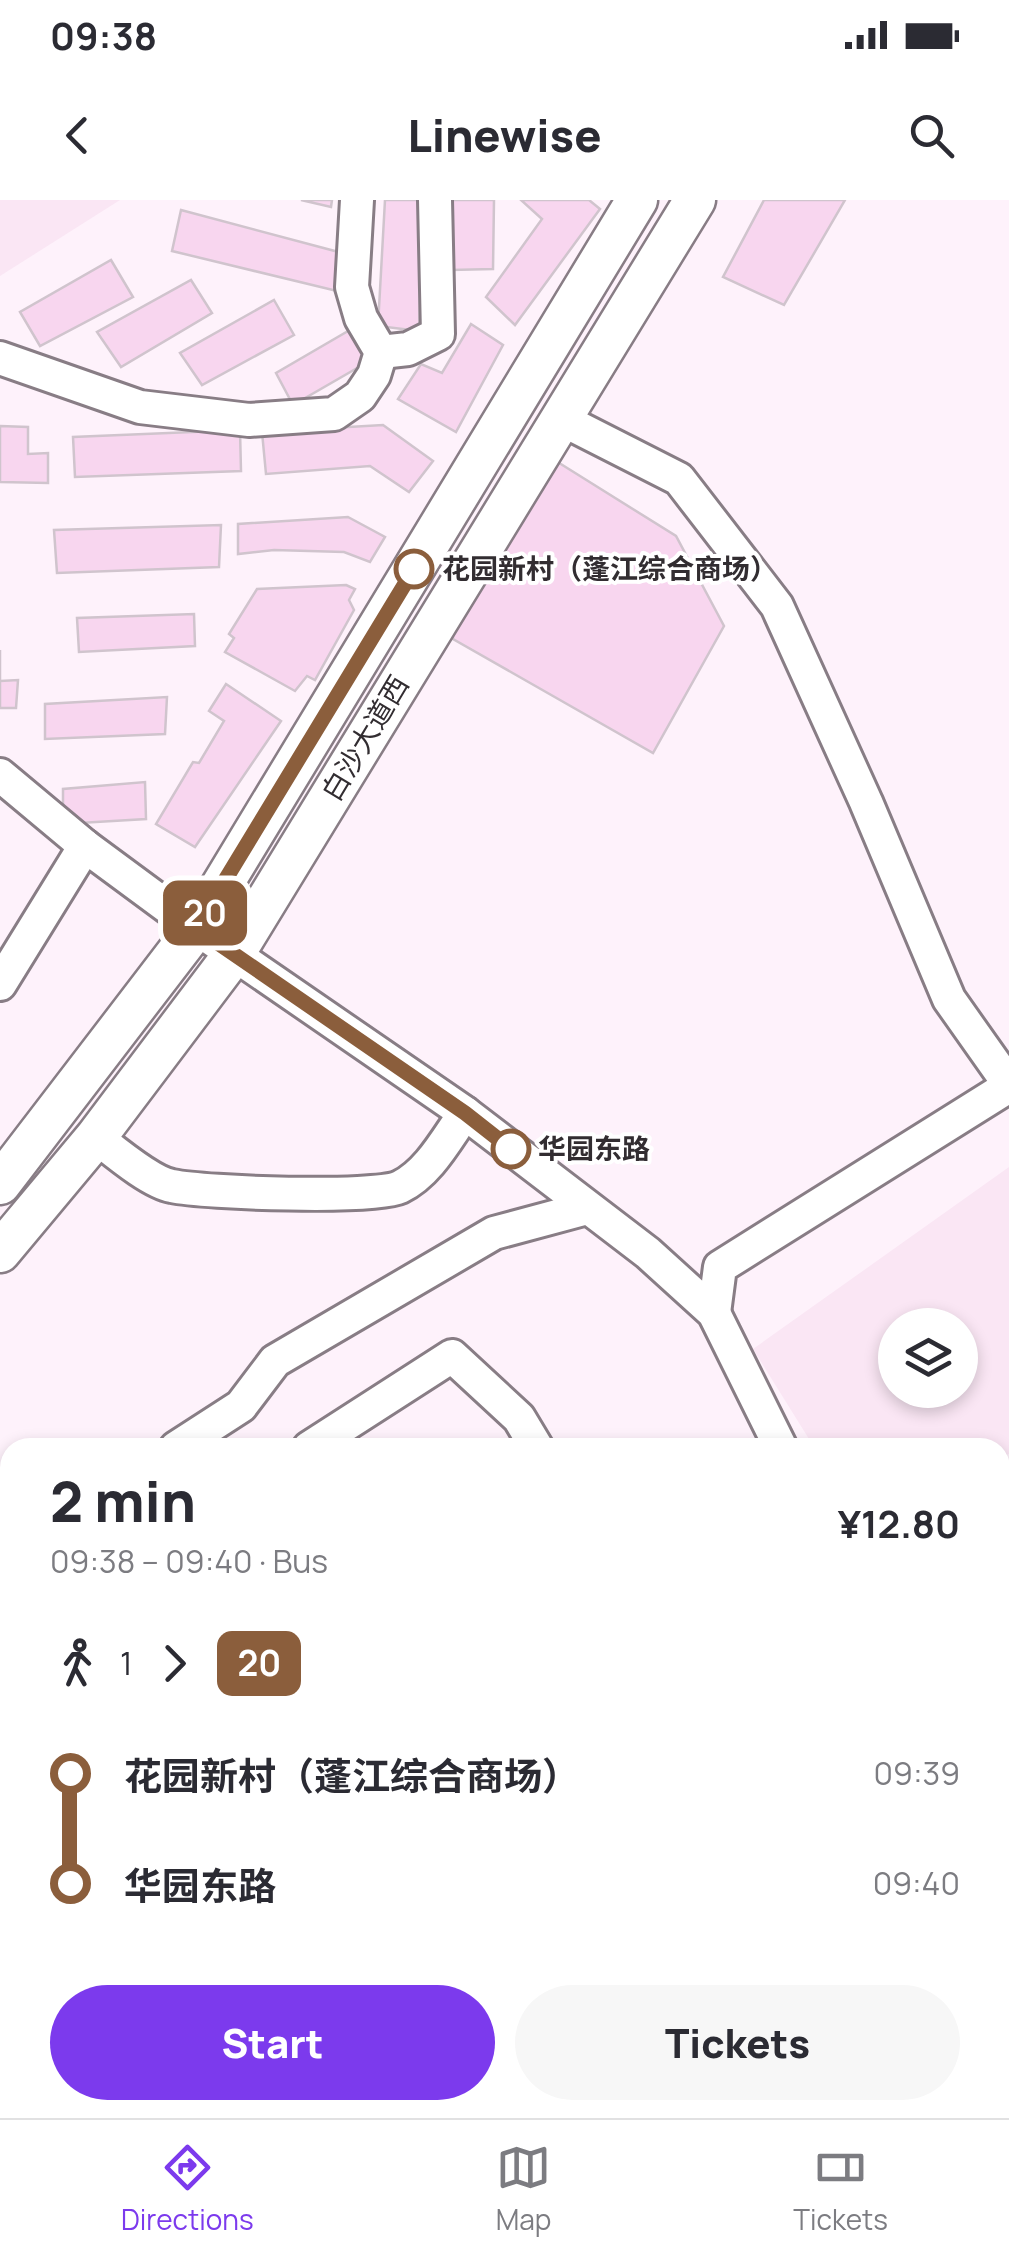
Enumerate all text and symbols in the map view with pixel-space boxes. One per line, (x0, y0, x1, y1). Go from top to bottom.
text: 09:38 (50, 9, 157, 61)
text: Linewise (407, 104, 602, 166)
icon: back (50, 108, 105, 163)
icon: search (904, 108, 959, 163)
place label: 花园新村（蓬江综合商场） (442, 549, 778, 587)
marker: 花园新村（蓬江综合商场） (395, 550, 433, 588)
street label: 白沙大道西 (312, 668, 416, 807)
line badge: 20 (160, 880, 250, 946)
text: 20 (183, 889, 227, 937)
place label: 华园东路 (538, 1129, 650, 1167)
marker: 华园东路 (492, 1130, 530, 1168)
map controls (878, 1308, 978, 1408)
button: layers (878, 1308, 978, 1408)
text: 2 min (50, 1463, 196, 1539)
text: ¥12.80 (838, 1497, 960, 1549)
text: 09:38 – 09:40 · Bus (50, 1539, 328, 1583)
icon: walk (50, 1636, 105, 1691)
icon: forward (147, 1636, 202, 1691)
text: 20 (237, 1639, 281, 1687)
text: 1 (120, 1641, 132, 1685)
text: 花园新村（蓬江综合商场） (124, 1749, 580, 1801)
text: 09:39 (874, 1751, 960, 1795)
text: 华园东路 (124, 1859, 276, 1911)
text: 09:40 (873, 1861, 960, 1905)
button: Start (50, 1985, 495, 2100)
button: Tickets (515, 1985, 960, 2100)
tab: Directions (121, 2140, 254, 2238)
tab: Map (496, 2140, 551, 2238)
tab: Tickets (793, 2140, 888, 2238)

